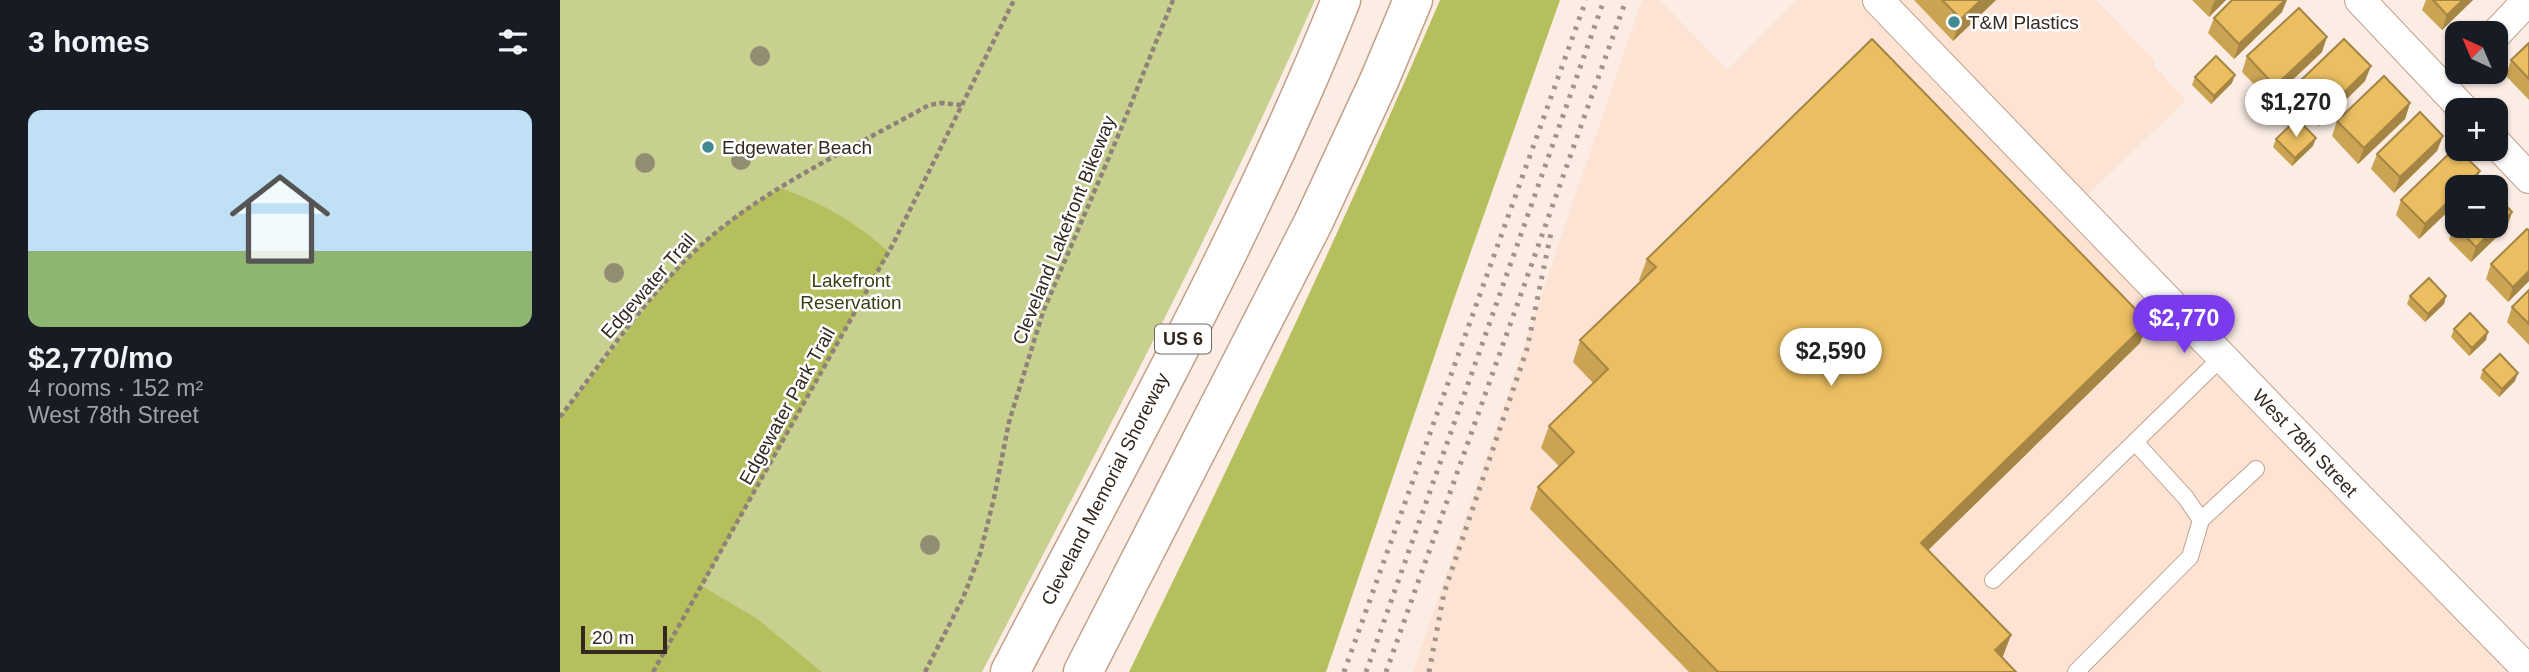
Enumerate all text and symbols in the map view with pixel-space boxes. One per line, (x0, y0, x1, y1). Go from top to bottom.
place label: T&M Plastics (1968, 12, 2079, 33)
marker: T&M Plastics (1946, 14, 1962, 30)
north arrow (2445, 21, 2508, 84)
map controls (2445, 21, 2508, 238)
icon: filters (494, 23, 532, 61)
text: 3 homes (28, 25, 150, 58)
pin: $1,270 (2239, 80, 2353, 139)
text: $1,270 (2261, 89, 2331, 115)
button: + (2445, 98, 2508, 161)
street label: Cleveland Lakefront Bikeway (1008, 112, 1120, 348)
place label: Edgewater Beach (722, 137, 872, 158)
marker: Edgewater Beach (700, 139, 716, 155)
icon: home (217, 156, 343, 282)
button: − (2445, 175, 2508, 238)
street label: Edgewater Trail (597, 229, 699, 343)
park label: Lakefront Reservation (800, 270, 902, 313)
pin: $2,770 (2127, 296, 2241, 355)
text: $2,770 (2149, 305, 2219, 331)
street label: Edgewater Park Trail (735, 324, 839, 488)
road number: US 6 (1155, 324, 1211, 354)
pin: $2,590 (1774, 328, 1888, 388)
text: $2,590 (1796, 338, 1866, 364)
text: $2,770/mo (28, 341, 173, 374)
street label: Cleveland Memorial Shoreway (1037, 369, 1173, 609)
text: 4 rooms · 152 m² (28, 375, 203, 401)
street label: West 78th Street (2248, 385, 2362, 502)
text: West 78th Street (28, 402, 199, 428)
scale bar (581, 623, 667, 655)
text: 20 m (592, 627, 634, 648)

